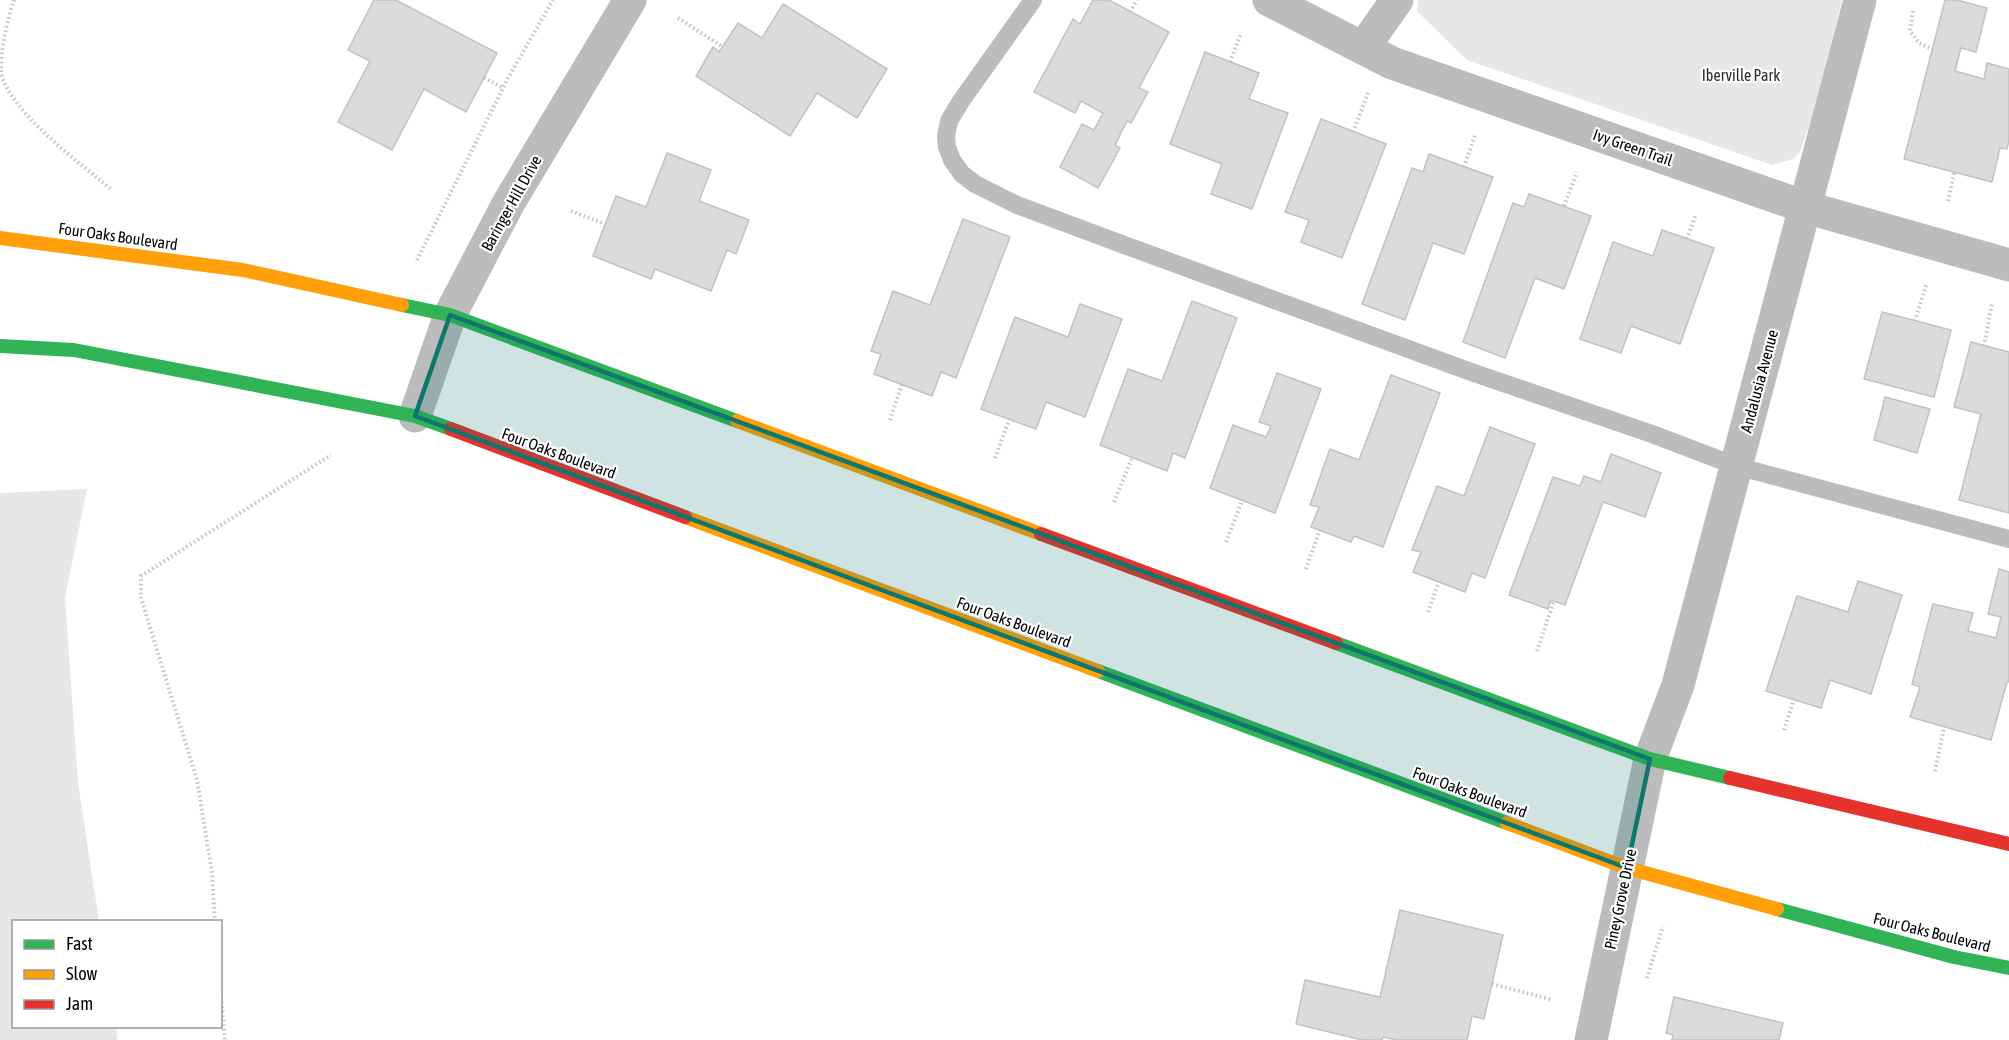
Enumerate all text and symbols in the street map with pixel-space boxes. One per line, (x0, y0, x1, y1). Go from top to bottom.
park label: Iberville Park (1702, 66, 1780, 84)
street label: Ivy Green Trail (1591, 125, 1676, 170)
street label: Baringer Hill Drive (477, 152, 546, 254)
street label: Four Oaks Boulevard (57, 219, 179, 253)
street label: Andalusia Avenue (1737, 328, 1781, 434)
street label: Four Oaks Boulevard (499, 424, 619, 482)
street label: Four Oaks Boulevard (954, 593, 1074, 651)
street label: Four Oaks Boulevard (1410, 763, 1530, 821)
street label: Piney Grove Drive (1601, 847, 1640, 951)
street label: Four Oaks Boulevard (1872, 909, 1992, 955)
legend (12, 920, 222, 1028)
text: Fast (66, 933, 93, 954)
text: Slow (66, 963, 97, 984)
text: Jam (66, 993, 93, 1014)

